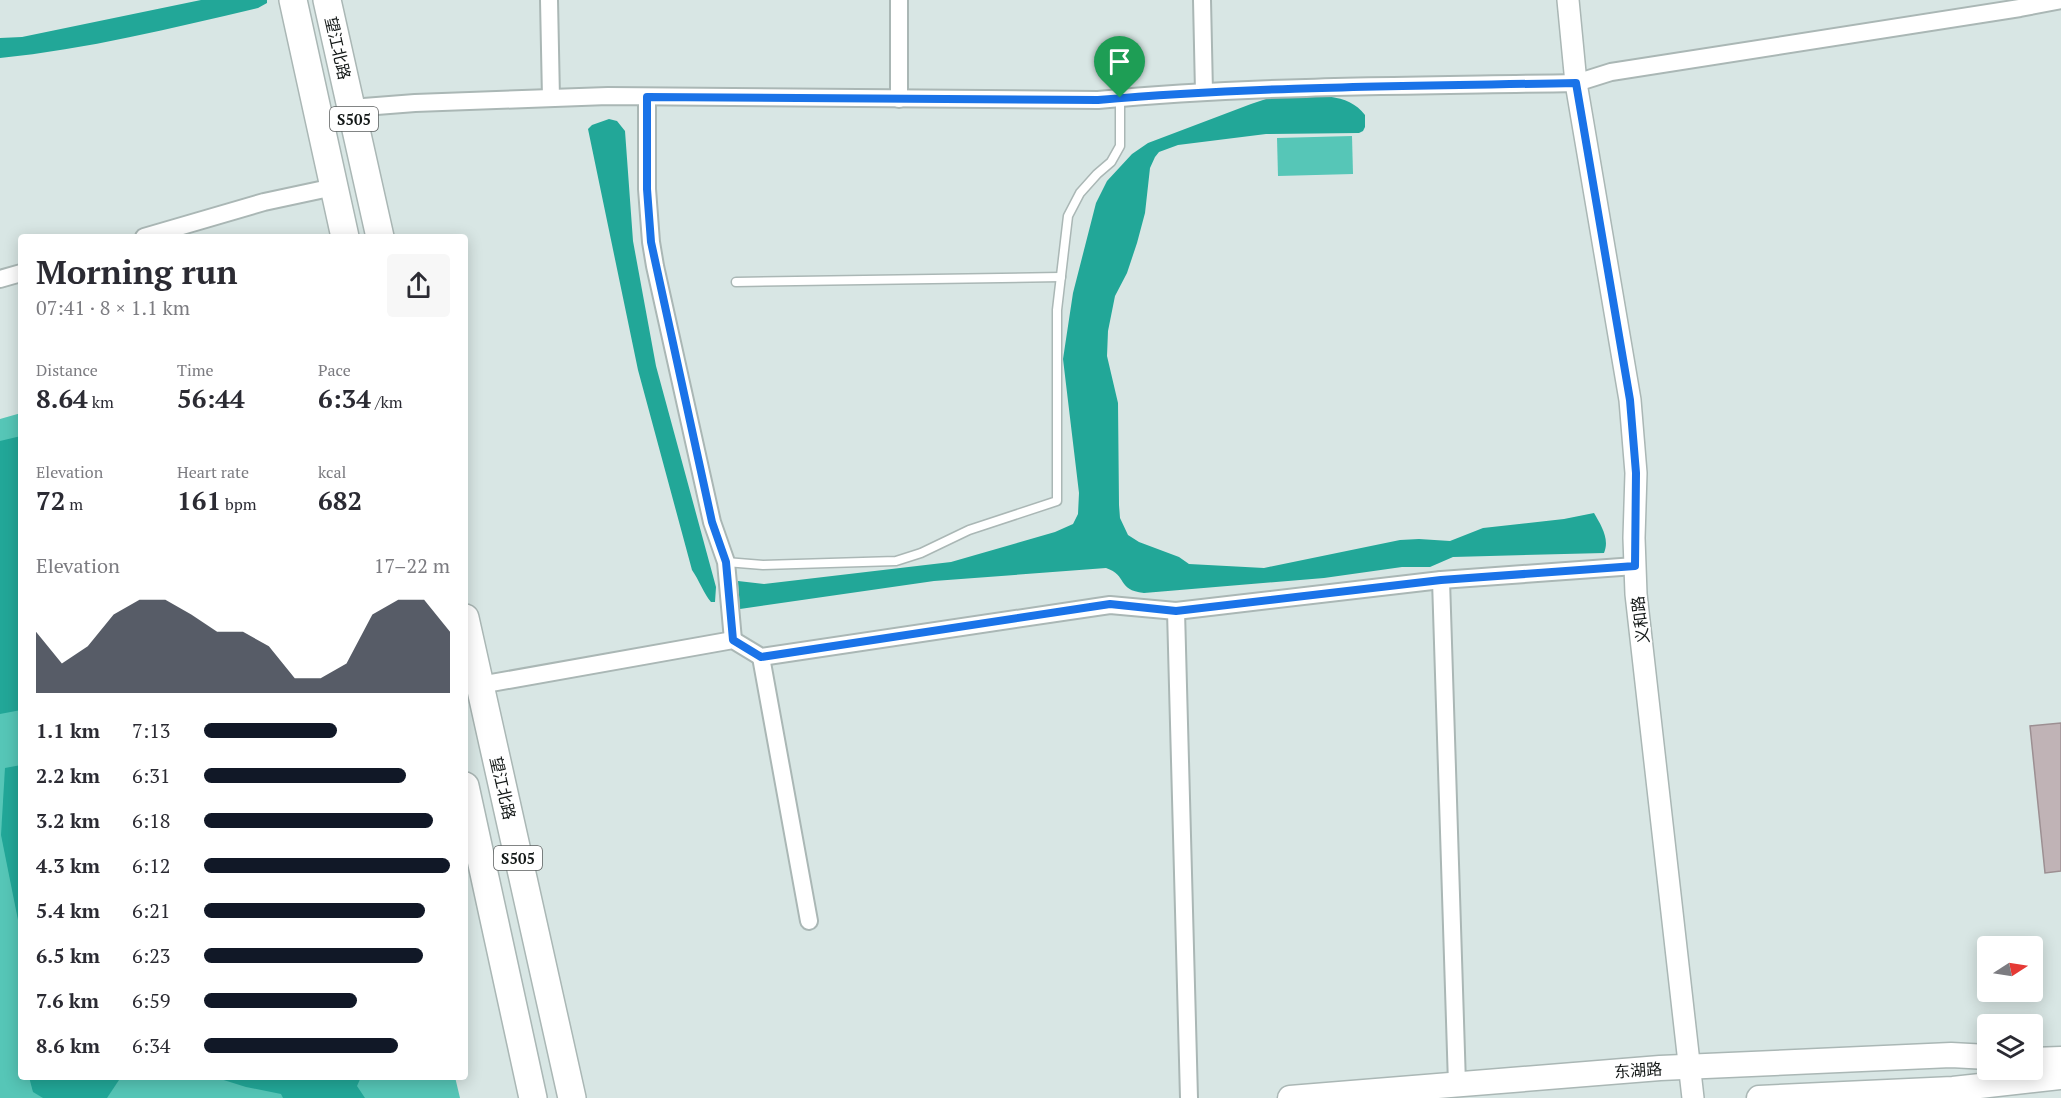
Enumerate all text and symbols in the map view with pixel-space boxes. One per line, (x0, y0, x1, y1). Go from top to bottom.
street label: 望江北路 (320, 14, 356, 82)
pin (1094, 36, 1145, 98)
icon: arrive (1103, 45, 1136, 78)
road number: S505 (330, 107, 378, 131)
text: Morning run (36, 250, 238, 293)
button: share (387, 254, 450, 317)
text: 07:41 · 8 × 1.1 km (36, 294, 190, 321)
text: Distance (36, 359, 98, 381)
text: Time (177, 359, 214, 381)
text: Pace (318, 359, 351, 381)
text: 8.64 (36, 381, 88, 415)
text: 56:44 (177, 381, 245, 415)
text: 6:34 (318, 381, 371, 415)
text: km (88, 391, 114, 413)
text: /km (371, 391, 402, 413)
text: Elevation (36, 461, 103, 483)
text: Heart rate (177, 461, 249, 483)
text: kcal (318, 461, 346, 483)
text: 72 (36, 483, 65, 517)
text: 161 (177, 483, 221, 517)
text: 682 (318, 483, 362, 517)
text: m (65, 493, 83, 515)
text: bpm (221, 493, 257, 515)
text: Elevation (36, 552, 120, 579)
text: 17–22 m (374, 552, 450, 579)
street label: 义和路 (1626, 595, 1654, 645)
text: 1.1 km (36, 717, 100, 744)
text: 7:13 (132, 717, 171, 744)
street label: 望江北路 (485, 754, 521, 822)
text: 2.2 km (36, 762, 100, 789)
text: 6:31 (132, 762, 171, 789)
text: 3.2 km (36, 807, 100, 834)
text: 6:18 (132, 807, 171, 834)
road number: S505 (494, 846, 542, 870)
text: 4.3 km (36, 852, 100, 879)
text: 6:12 (132, 852, 171, 879)
text: 5.4 km (36, 897, 100, 924)
text: 6:21 (132, 897, 171, 924)
north arrow (1977, 936, 2043, 1002)
map controls (1977, 936, 2043, 1080)
text: 6.5 km (36, 942, 100, 969)
text: 6:23 (132, 942, 171, 969)
text: 7.6 km (36, 987, 99, 1014)
text: 6:59 (132, 987, 171, 1014)
button: layers (1977, 1014, 2043, 1080)
text: 8.6 km (36, 1032, 100, 1059)
text: 6:34 (132, 1032, 171, 1059)
street label: 东湖路 (1613, 1057, 1663, 1083)

